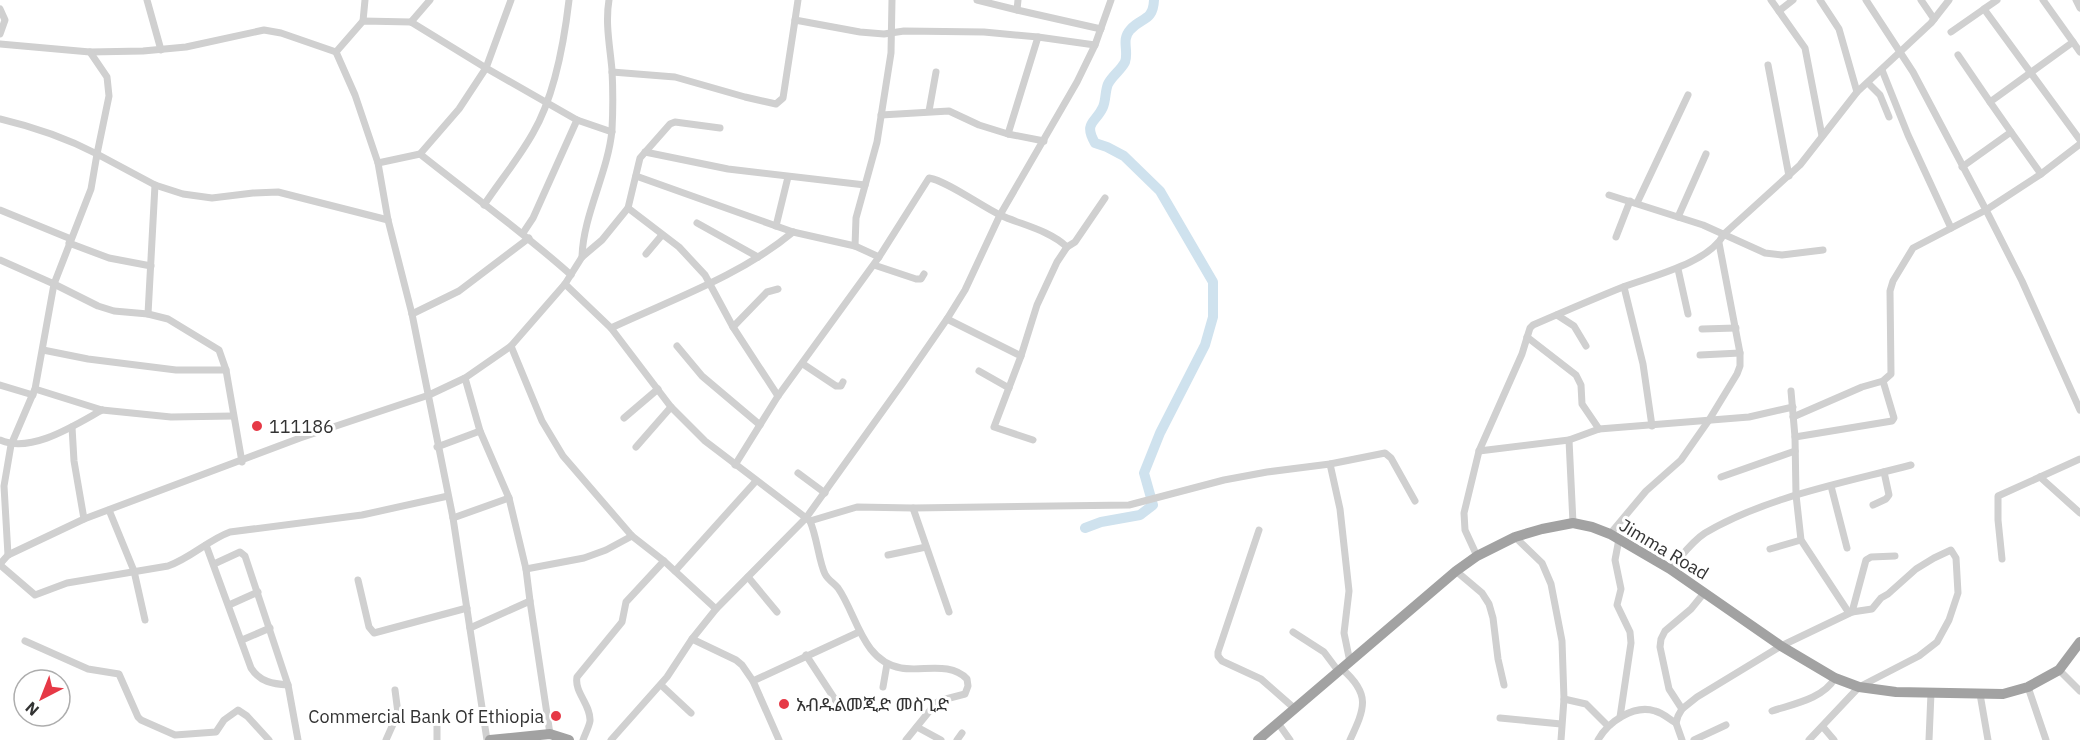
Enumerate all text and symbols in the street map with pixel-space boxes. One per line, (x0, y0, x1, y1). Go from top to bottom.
place label: 111186 (269, 415, 334, 438)
marker: 111186 (250, 419, 264, 433)
street label: Jimma Road (1615, 513, 1713, 585)
north arrow (12, 668, 72, 728)
place label: አብዱልመጂድ መስጊድ (796, 693, 949, 716)
marker: አብዱልመጂድ መስጊድ (777, 697, 791, 711)
text: N (21, 698, 43, 720)
place label: Commercial Bank Of Ethiopia (308, 705, 544, 728)
marker: Commercial Bank Of Ethiopia (549, 709, 563, 723)

